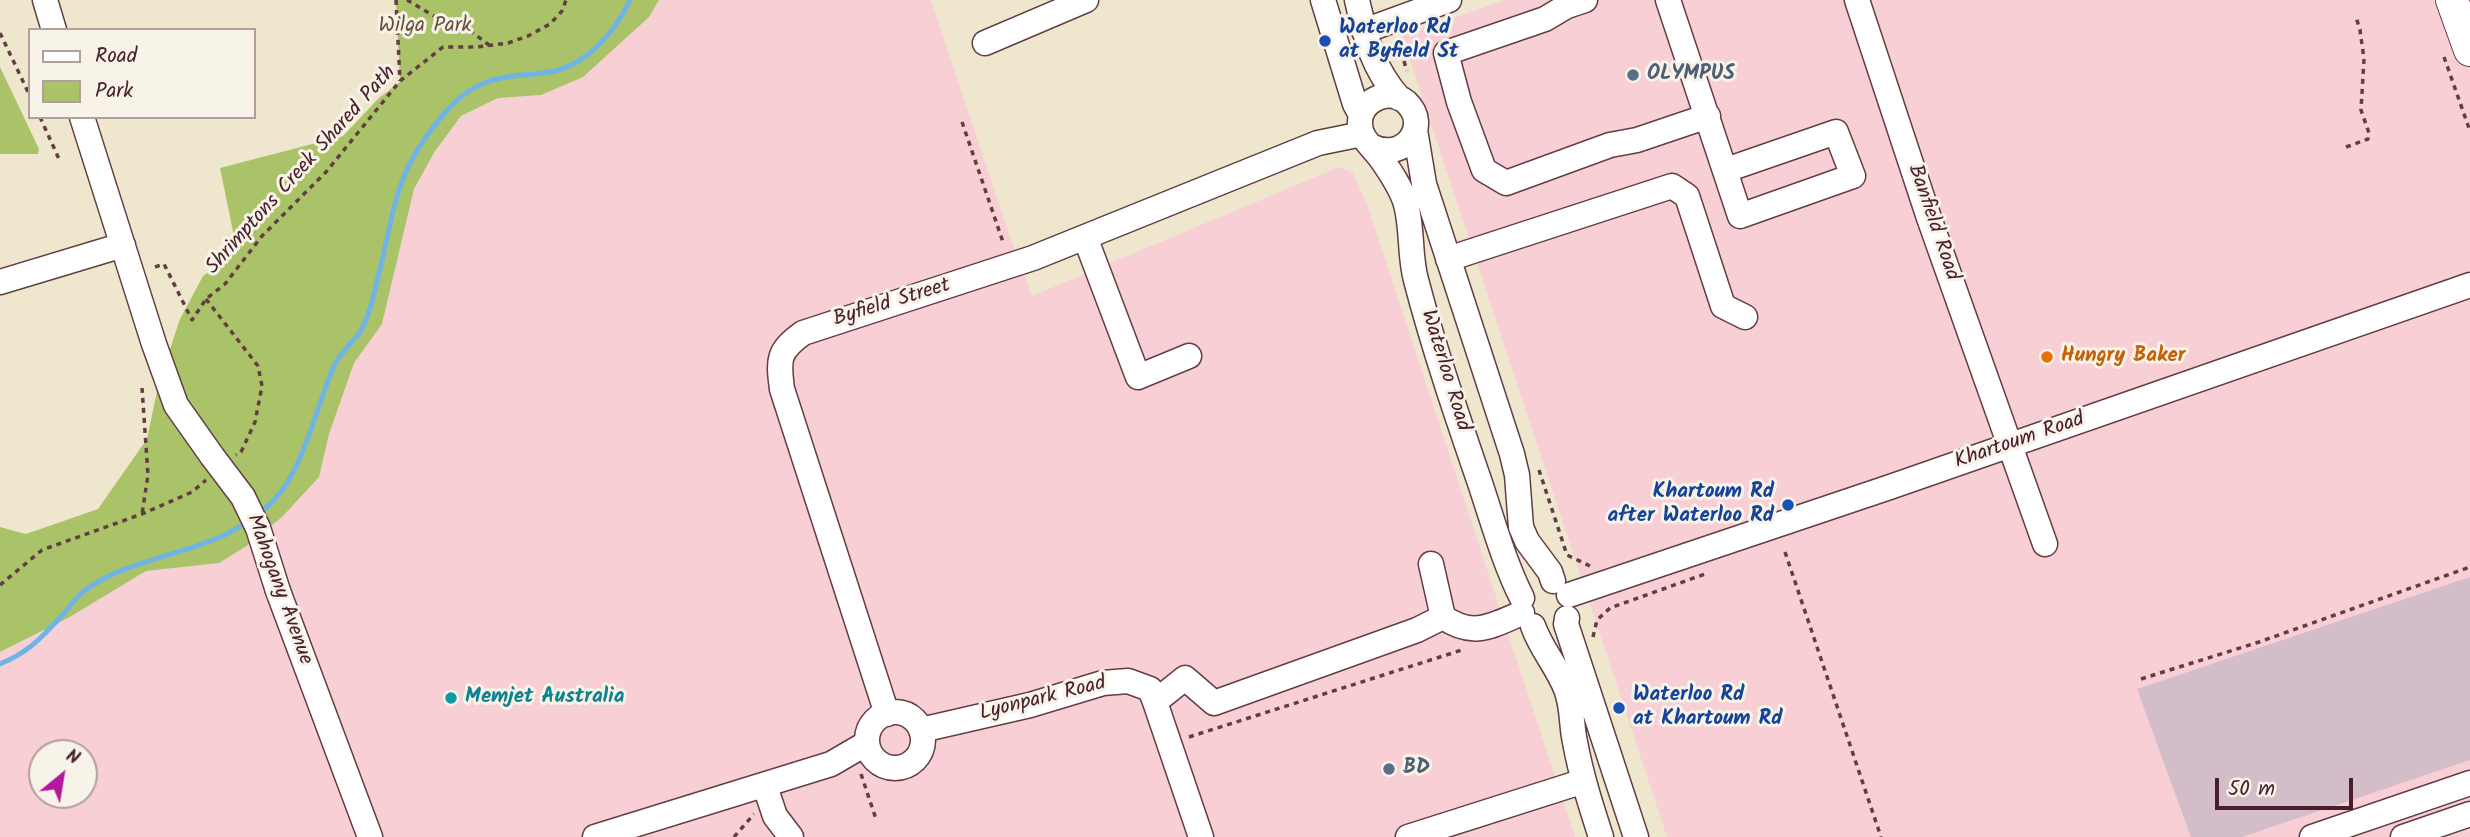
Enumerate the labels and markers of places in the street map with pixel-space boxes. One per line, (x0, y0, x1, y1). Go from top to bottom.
place label: Waterloo Rd at Byfield St (1339, 16, 1458, 66)
marker: Waterloo Rd at Byfield St (1317, 33, 1333, 49)
place label: OLYMPUS (1647, 62, 1735, 88)
marker: OLYMPUS (1625, 67, 1641, 83)
place label: Hungry Baker (2061, 344, 2185, 370)
marker: Hungry Baker (2039, 349, 2055, 365)
place label: Khartoum Rd after Waterloo Rd (1607, 480, 1774, 530)
marker: Khartoum Rd after Waterloo Rd (1780, 497, 1796, 513)
place label: Waterloo Rd at Khartoum Rd (1633, 683, 1783, 733)
place label: Memjet Australia (465, 685, 624, 711)
marker: Memjet Australia (443, 690, 459, 706)
marker: Waterloo Rd at Khartoum Rd (1611, 700, 1627, 716)
place label: BD (1403, 756, 1430, 782)
marker: BD (1381, 761, 1397, 777)

